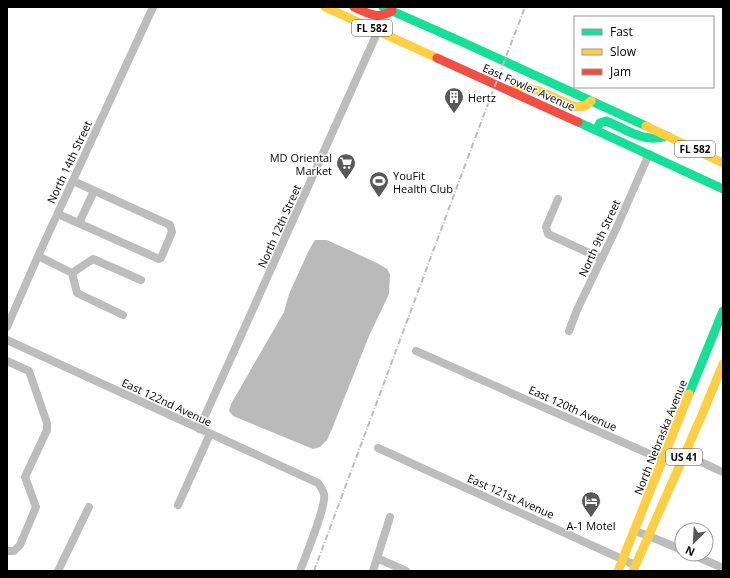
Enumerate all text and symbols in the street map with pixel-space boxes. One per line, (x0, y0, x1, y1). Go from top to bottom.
legend (574, 16, 714, 88)
road number: FL 582 (352, 20, 392, 36)
text: Fast (610, 23, 633, 40)
text: Slow (610, 43, 637, 60)
street label: East Fowler Avenue (480, 60, 578, 114)
text: Jam (609, 63, 631, 80)
building icon: Hertz (443, 86, 465, 114)
place label: Hertz (468, 90, 496, 105)
street label: North 14th Street (43, 118, 95, 206)
road number: FL 582 (675, 141, 715, 157)
place label: MD Oriental Market (270, 150, 332, 178)
supermarket icon: MD Oriental Market (335, 152, 357, 180)
place label: YouFit Health Club (393, 168, 453, 196)
sports icon: YouFit Health Club (368, 170, 390, 198)
street label: North 12th Street (254, 182, 304, 270)
street label: North 9th Street (575, 197, 623, 279)
street label: East 122nd Avenue (120, 375, 214, 429)
street label: North Nebraska Avenue (630, 377, 690, 497)
street label: East 120th Avenue (527, 382, 619, 434)
road number: US 41 (666, 449, 702, 465)
street label: East 121st Avenue (465, 470, 557, 522)
hotel icon: A-1 Motel (580, 490, 602, 518)
place label: A-1 Motel (566, 518, 616, 533)
north arrow (674, 522, 714, 562)
text: N (683, 543, 697, 560)

